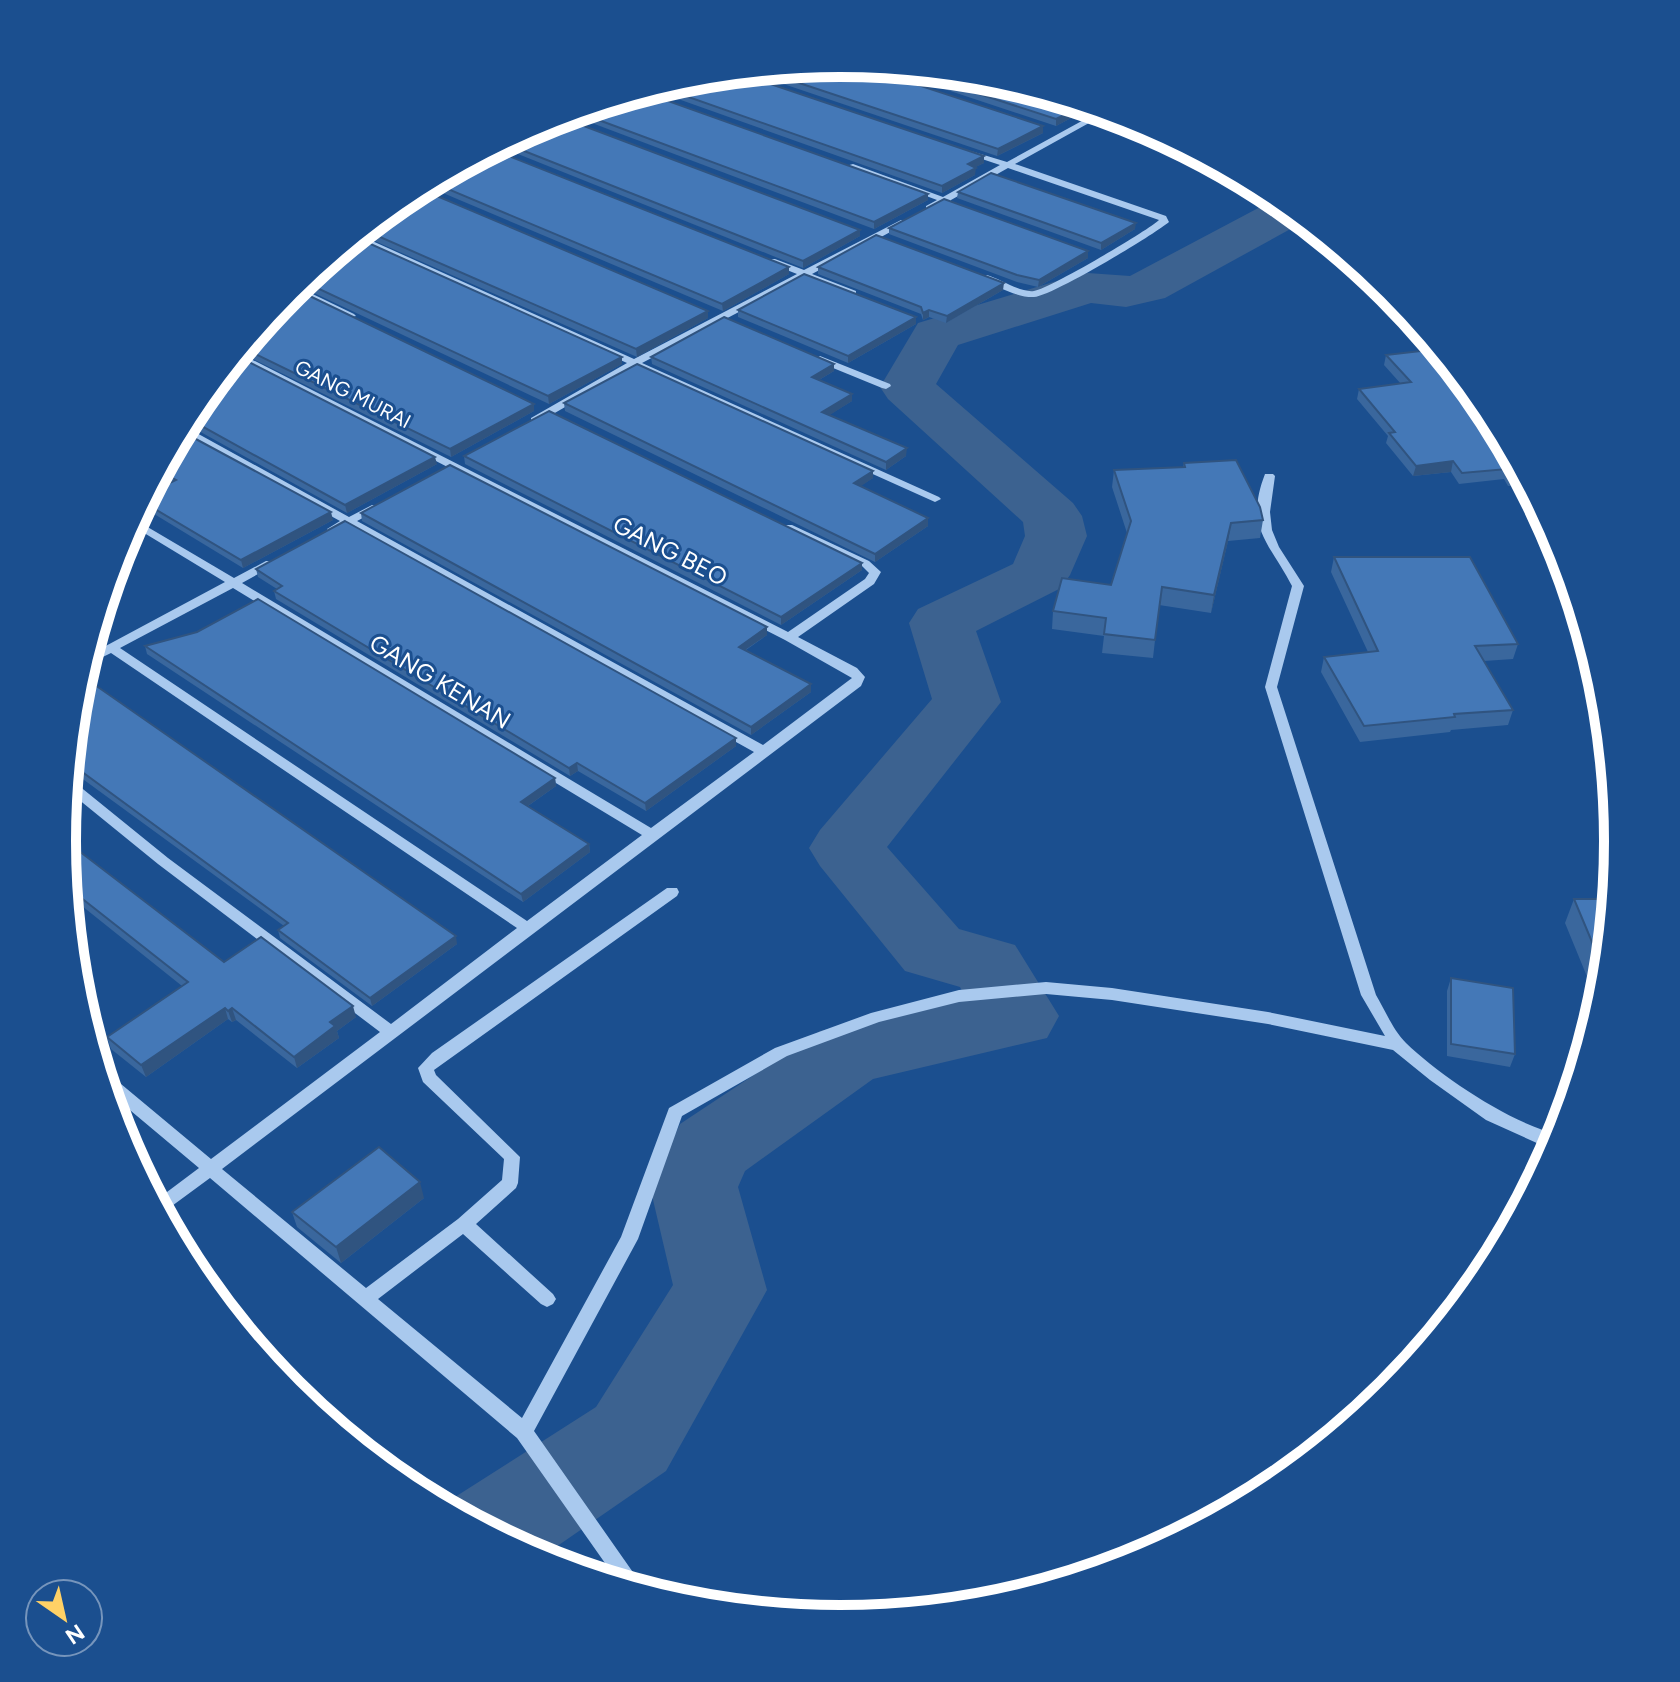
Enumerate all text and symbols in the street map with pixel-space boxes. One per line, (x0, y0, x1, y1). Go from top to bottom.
street label: GANG MURAI (291, 355, 415, 433)
street label: GANG BEO (608, 509, 732, 592)
street label: GANG KENAN (365, 628, 516, 735)
north arrow (24, 1578, 104, 1658)
text: N (60, 1618, 90, 1650)

